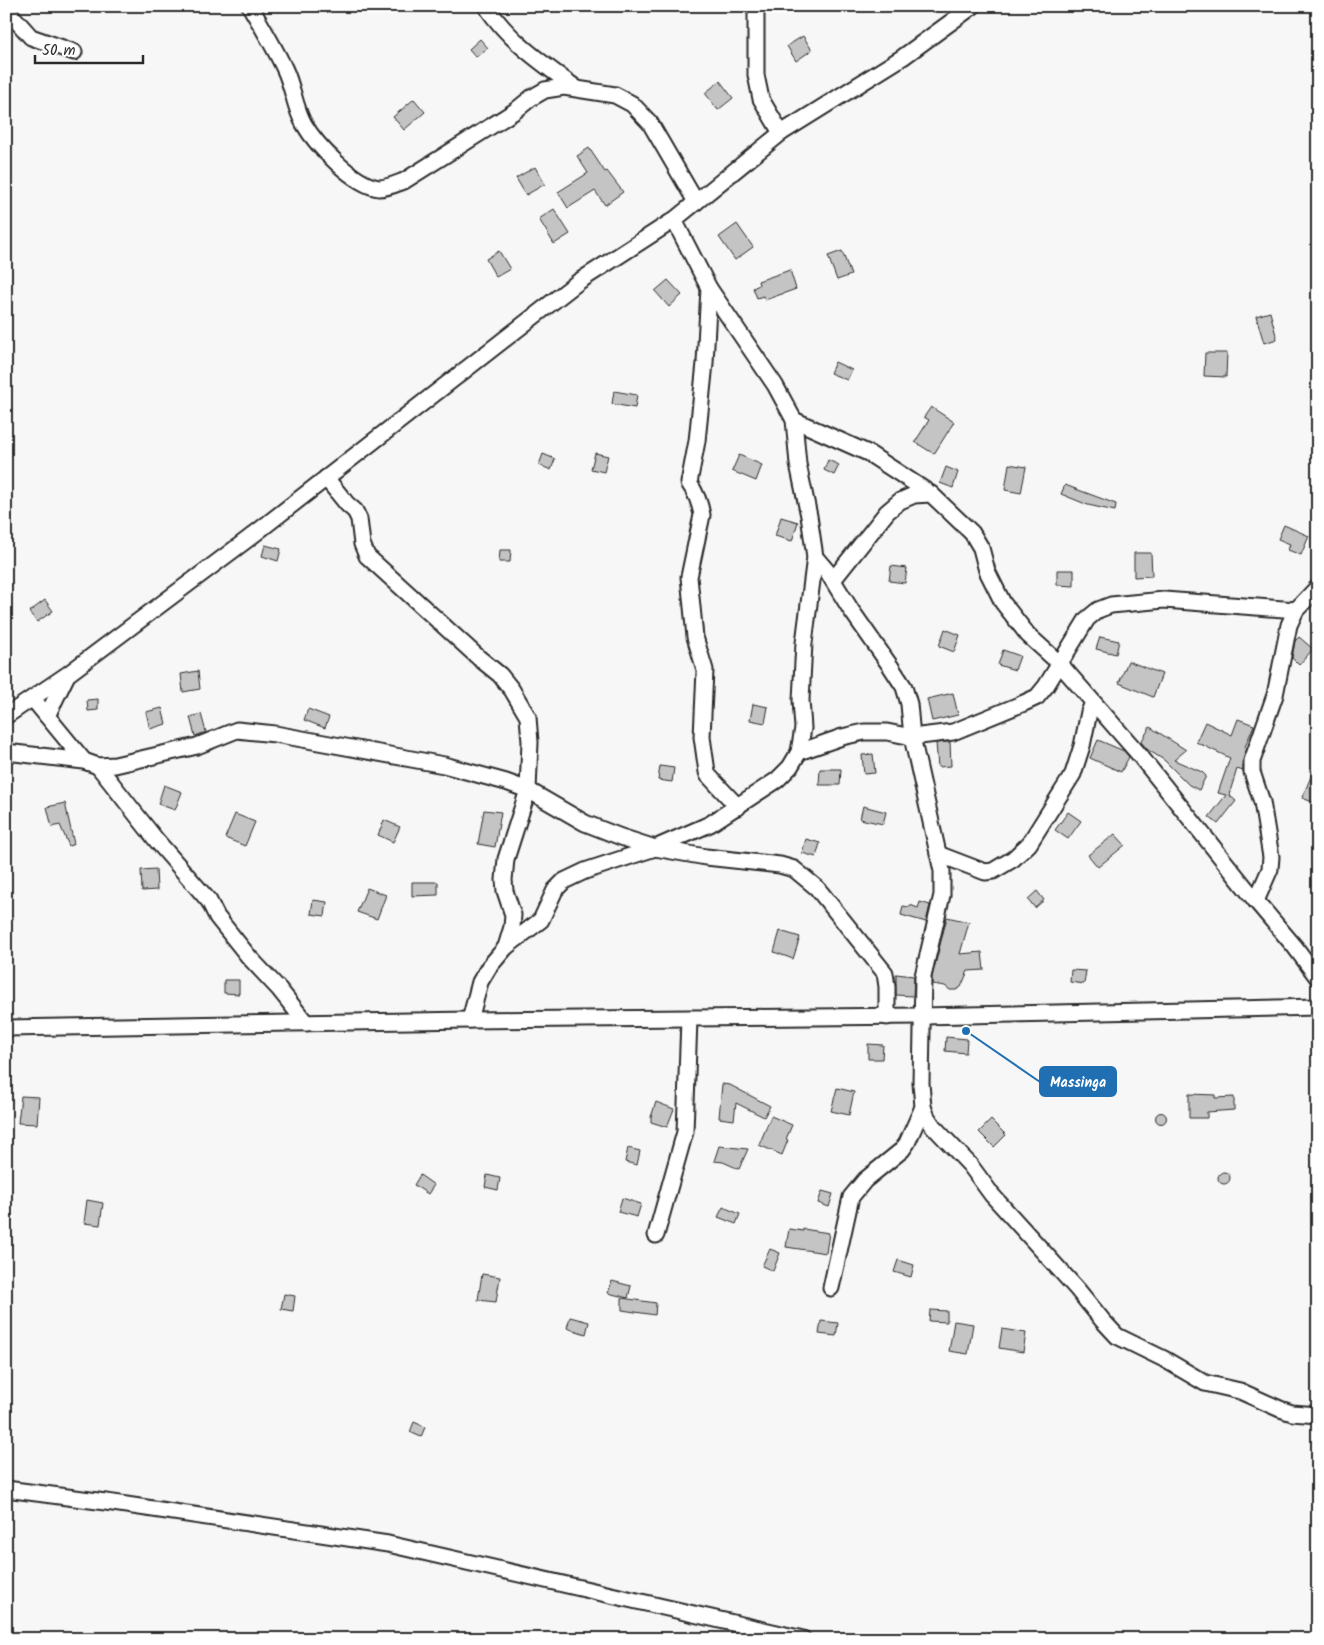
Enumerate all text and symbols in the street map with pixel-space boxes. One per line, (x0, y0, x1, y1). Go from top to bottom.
scale bar (35, 32, 142, 64)
text: 50 m (42, 39, 76, 63)
callout: Massinga (1040, 1067, 1116, 1096)
text: Massinga (1050, 1072, 1106, 1094)

